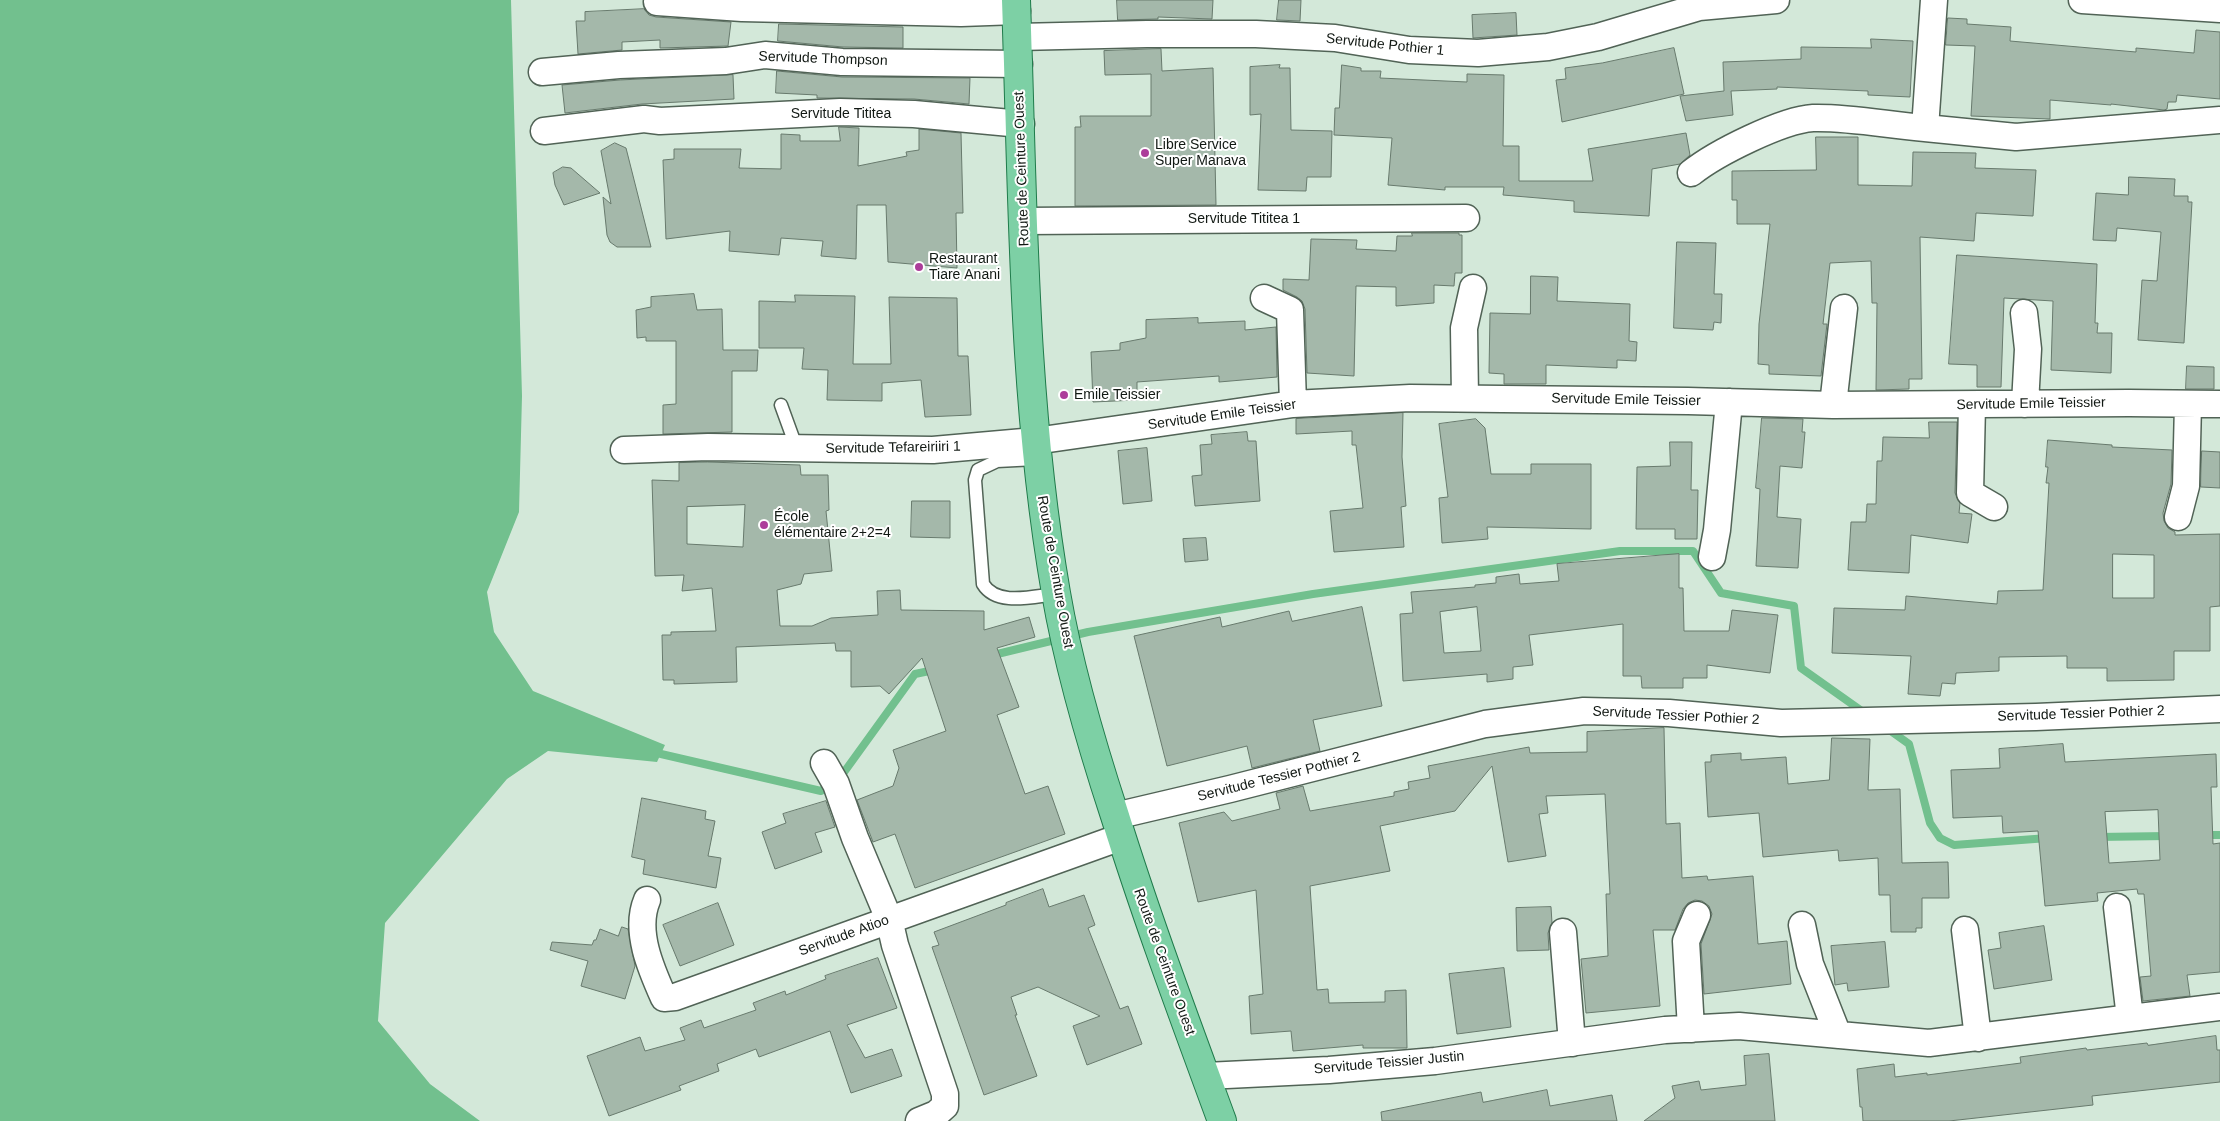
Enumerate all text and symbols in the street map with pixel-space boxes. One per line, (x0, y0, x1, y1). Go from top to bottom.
street label: Servitude Pothier 1 (1325, 30, 1445, 60)
street label: Servitude Thompson (758, 48, 888, 70)
street label: Route de Ceinture Ouest (1011, 91, 1033, 247)
street label: Servitude Tititea (791, 106, 891, 122)
place label: Libre Service Super Manava (1155, 137, 1246, 170)
marker: Libre Service Super Manava (1139, 147, 1151, 159)
street label: Servitude Tititea 1 (1188, 211, 1300, 227)
place label: Restaurant Tiare Anani (929, 251, 1000, 284)
marker: Restaurant Tiare Anani (913, 261, 925, 273)
place label: Emile Teissier (1074, 387, 1160, 403)
marker: Emile Teissier (1058, 389, 1070, 401)
street label: Servitude Emile Teissier (1551, 390, 1701, 410)
street label: Servitude Emile Teissier (1956, 394, 2106, 414)
street label: Servitude Emile Teissier (1147, 396, 1297, 434)
street label: Servitude Tefareiriiri 1 (825, 438, 961, 458)
street label: Route de Ceinture Ouest (1033, 494, 1077, 650)
place label: École élémentaire 2+2=4 (774, 509, 891, 542)
marker: École élémentaire 2+2=4 (758, 519, 770, 531)
street label: Servitude Tessier Pothier 2 (1592, 703, 1760, 729)
street label: Servitude Tessier Pothier 2 (1997, 703, 2165, 725)
street label: Servitude Tessier Pothier 2 (1196, 749, 1362, 805)
street label: Route de Ceinture Ouest (1130, 886, 1198, 1038)
street label: Servitude Atioo (797, 912, 891, 960)
street label: Servitude Teissier Justin (1313, 1048, 1465, 1078)

